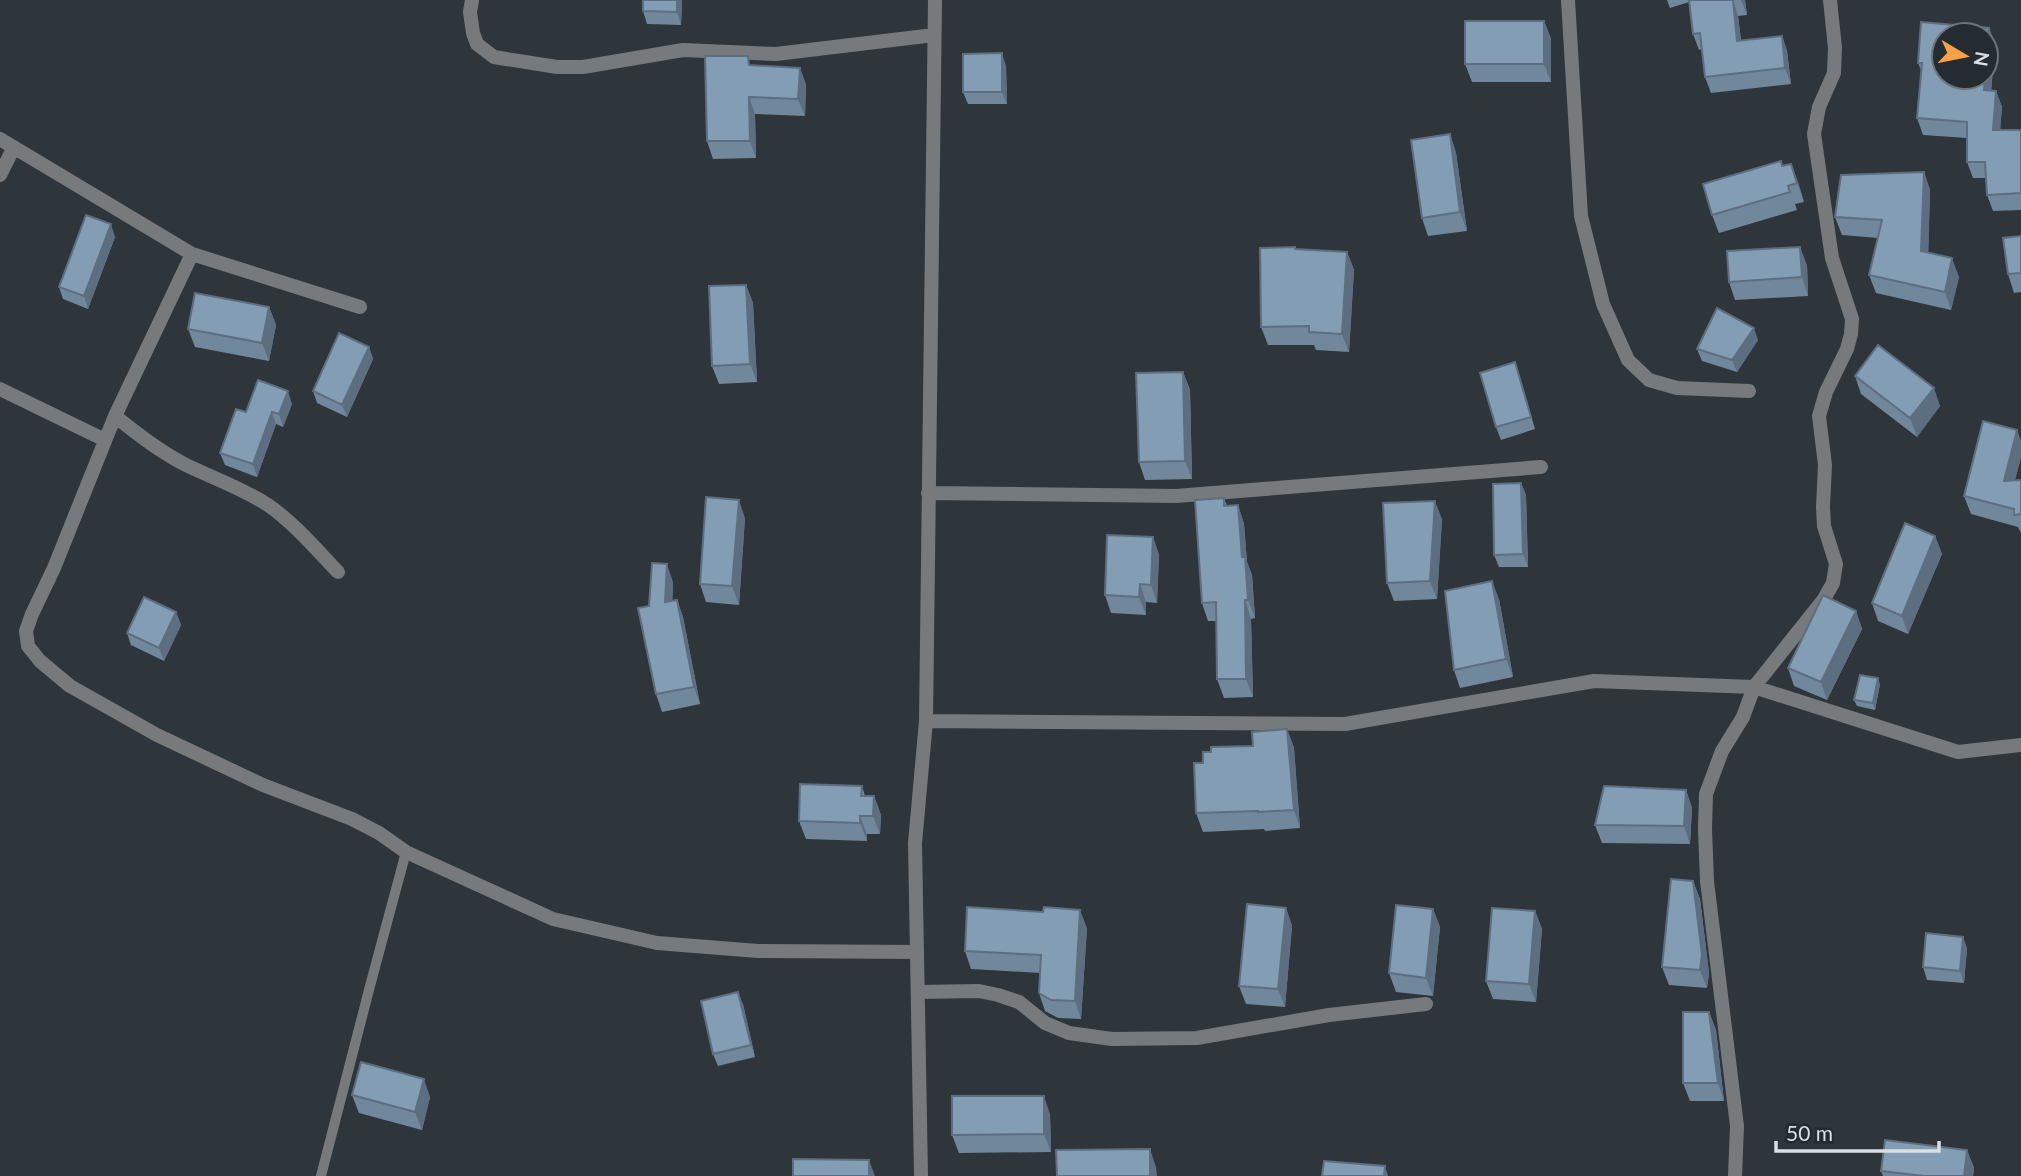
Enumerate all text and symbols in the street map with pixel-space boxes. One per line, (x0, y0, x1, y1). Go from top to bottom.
north arrow (1930, 21, 2000, 91)
text: N (1970, 50, 1995, 68)
scale bar (1776, 1110, 1939, 1154)
text: 50 m (1786, 1120, 1833, 1145)

